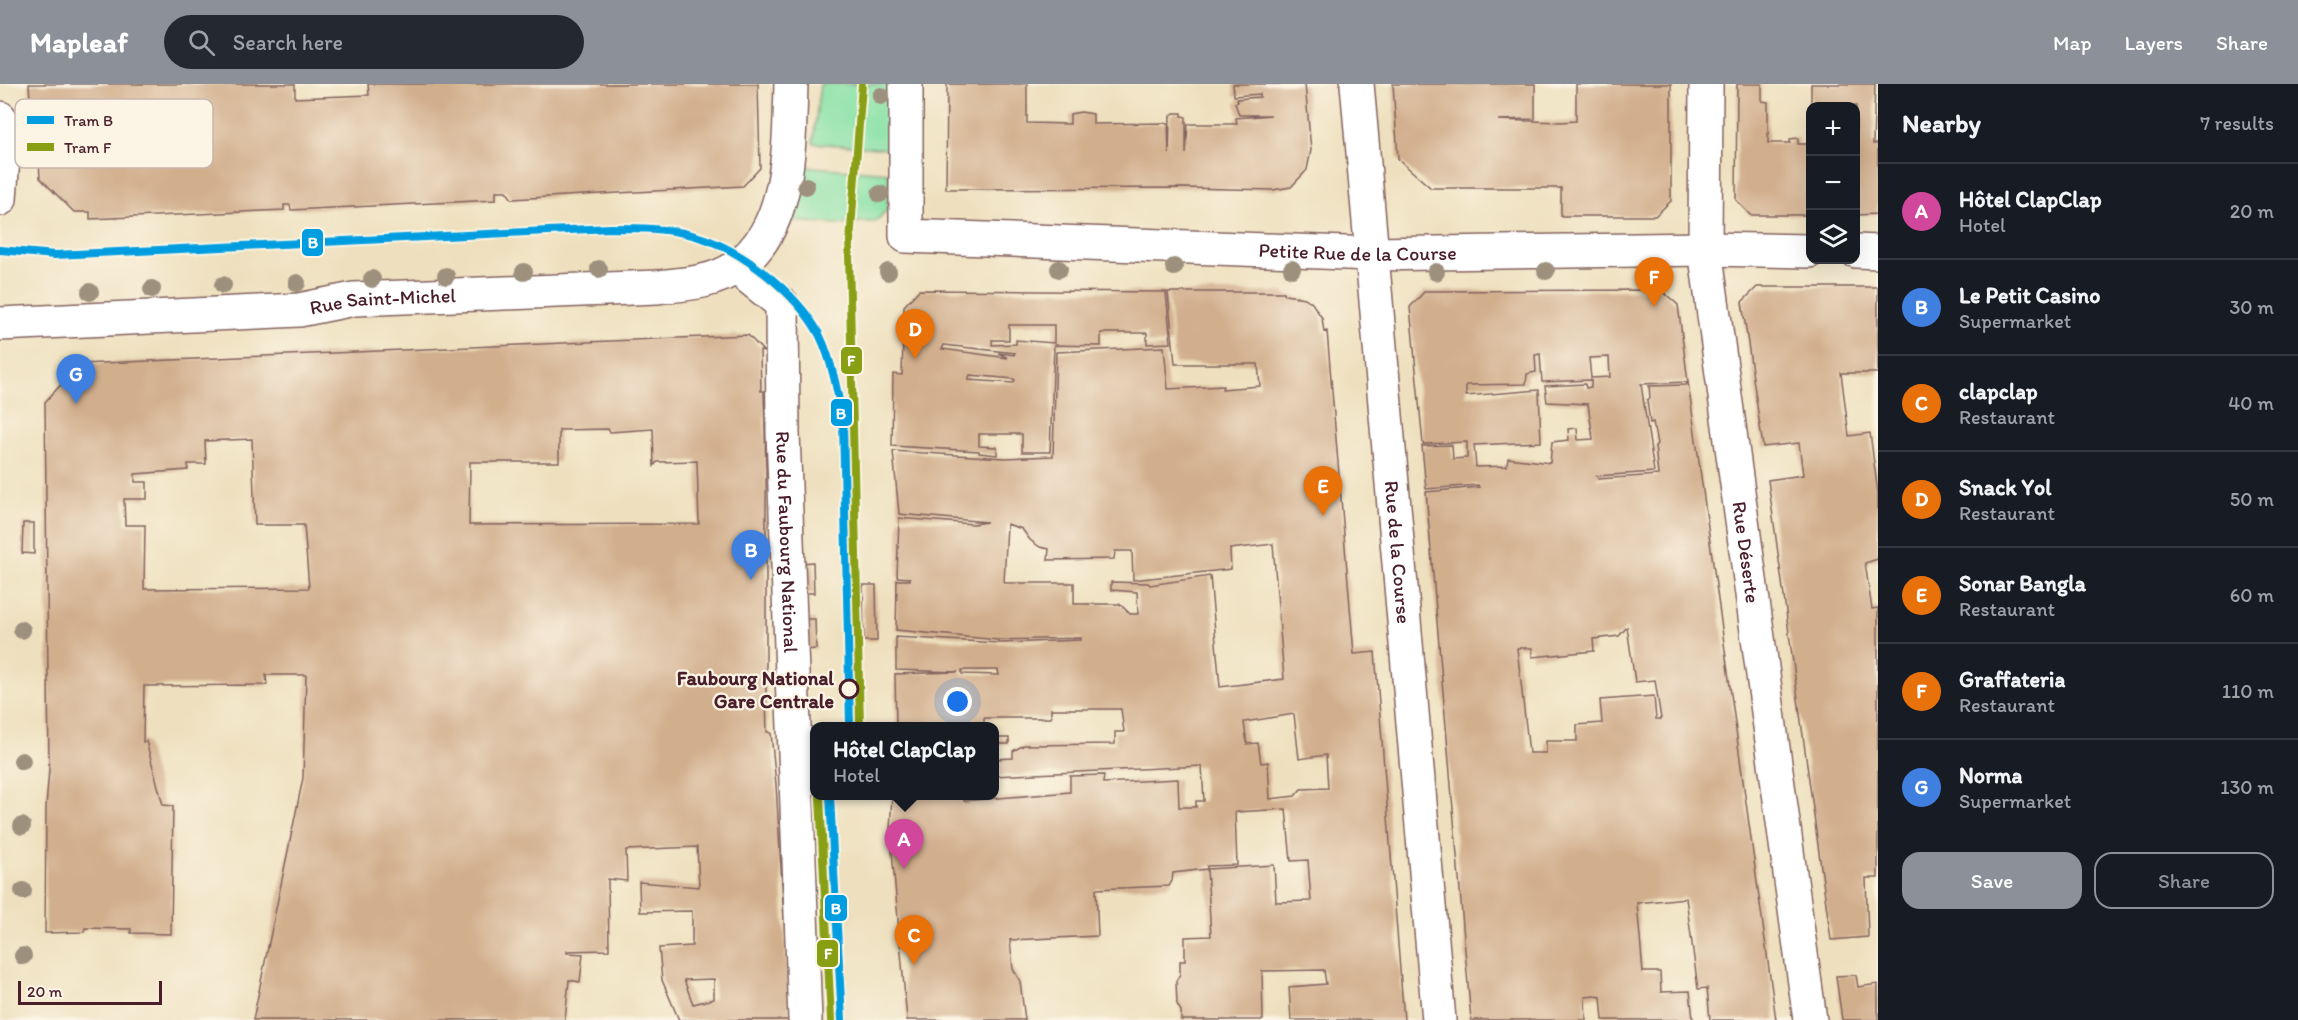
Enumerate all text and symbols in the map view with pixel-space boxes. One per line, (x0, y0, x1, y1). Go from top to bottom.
search box (164, 15, 584, 69)
text: Mapleaf (30, 25, 128, 59)
icon: search (185, 26, 218, 59)
text: Search here (233, 29, 343, 56)
text: Map (2053, 30, 2092, 55)
text: Layers (2125, 30, 2183, 55)
text: Share (2216, 30, 2268, 55)
legend (15, 99, 213, 168)
map controls (1806, 102, 1860, 264)
button: + (1806, 102, 1860, 156)
text: Nearby (1902, 107, 1981, 139)
text: Tram B (64, 111, 113, 130)
text: 7 results (2200, 111, 2274, 135)
text: Tram F (64, 138, 112, 157)
button: − (1806, 156, 1860, 210)
text: Hôtel ClapClap (1959, 186, 2102, 213)
text: A (1915, 199, 1928, 223)
text: 20 m (2230, 199, 2274, 223)
button: layers (1806, 210, 1860, 264)
text: Hotel (1959, 213, 2006, 237)
line badge: B (301, 228, 324, 257)
text: B (308, 233, 319, 252)
street label: Petite Rue de la Course (1258, 238, 1457, 266)
pin: F (1634, 258, 1674, 307)
text: Le Petit Casino (1959, 282, 2100, 309)
street label: Rue Saint-Michel (308, 283, 457, 320)
text: B (1915, 295, 1928, 319)
text: 30 m (2229, 295, 2274, 319)
text: Supermarket (1959, 309, 2071, 333)
pin: D (896, 310, 934, 359)
line badge: F (840, 346, 863, 375)
text: F (847, 351, 856, 370)
pin: G (56, 354, 96, 404)
text: clapclap (1959, 378, 2038, 405)
text: C (1915, 391, 1928, 415)
text: 40 m (2228, 391, 2274, 415)
line badge: B (830, 398, 853, 427)
text: B (836, 404, 847, 423)
text: Restaurant (1959, 405, 2055, 429)
street label: Rue du Faubourg National (771, 430, 803, 654)
pin: E (1304, 466, 1342, 516)
text: Snack Yol (1959, 474, 2052, 501)
street label: Rue de la Course (1380, 480, 1416, 625)
text: D (1915, 487, 1928, 511)
text: 50 m (2230, 487, 2274, 511)
street label: Rue Déserte (1727, 500, 1765, 605)
text: Restaurant (1959, 501, 2055, 525)
pin: B (732, 530, 771, 580)
text: Sonar Bangla (1959, 570, 2086, 597)
text: E (1916, 583, 1927, 607)
text: 60 m (2230, 583, 2274, 607)
text: Restaurant (1959, 597, 2055, 621)
place label: Faubourg National Gare Centrale (677, 666, 834, 713)
text: Graffateria (1959, 666, 2065, 693)
marker: Faubourg National Gare Centrale (839, 679, 859, 699)
text: F (1916, 679, 1927, 703)
text: 110 m (2222, 679, 2274, 703)
your location (943, 687, 972, 716)
text: Restaurant (1959, 693, 2055, 717)
popup (810, 722, 999, 800)
text: Hôtel ClapClap (833, 736, 976, 763)
text: Norma (1959, 762, 2022, 789)
text: Hotel (833, 763, 880, 787)
text: G (1915, 775, 1928, 799)
text: 130 m (2220, 775, 2274, 799)
text: Supermarket (1959, 789, 2071, 813)
pin: A (884, 820, 924, 869)
button: Save (1902, 852, 2082, 909)
button: Share (2094, 852, 2274, 909)
line badge: B (824, 894, 848, 922)
text: B (831, 899, 842, 918)
pin: C (894, 916, 934, 965)
line badge: F (816, 939, 839, 968)
text: F (824, 944, 833, 963)
scale bar (18, 978, 162, 1006)
text: 20 m (27, 982, 62, 1001)

